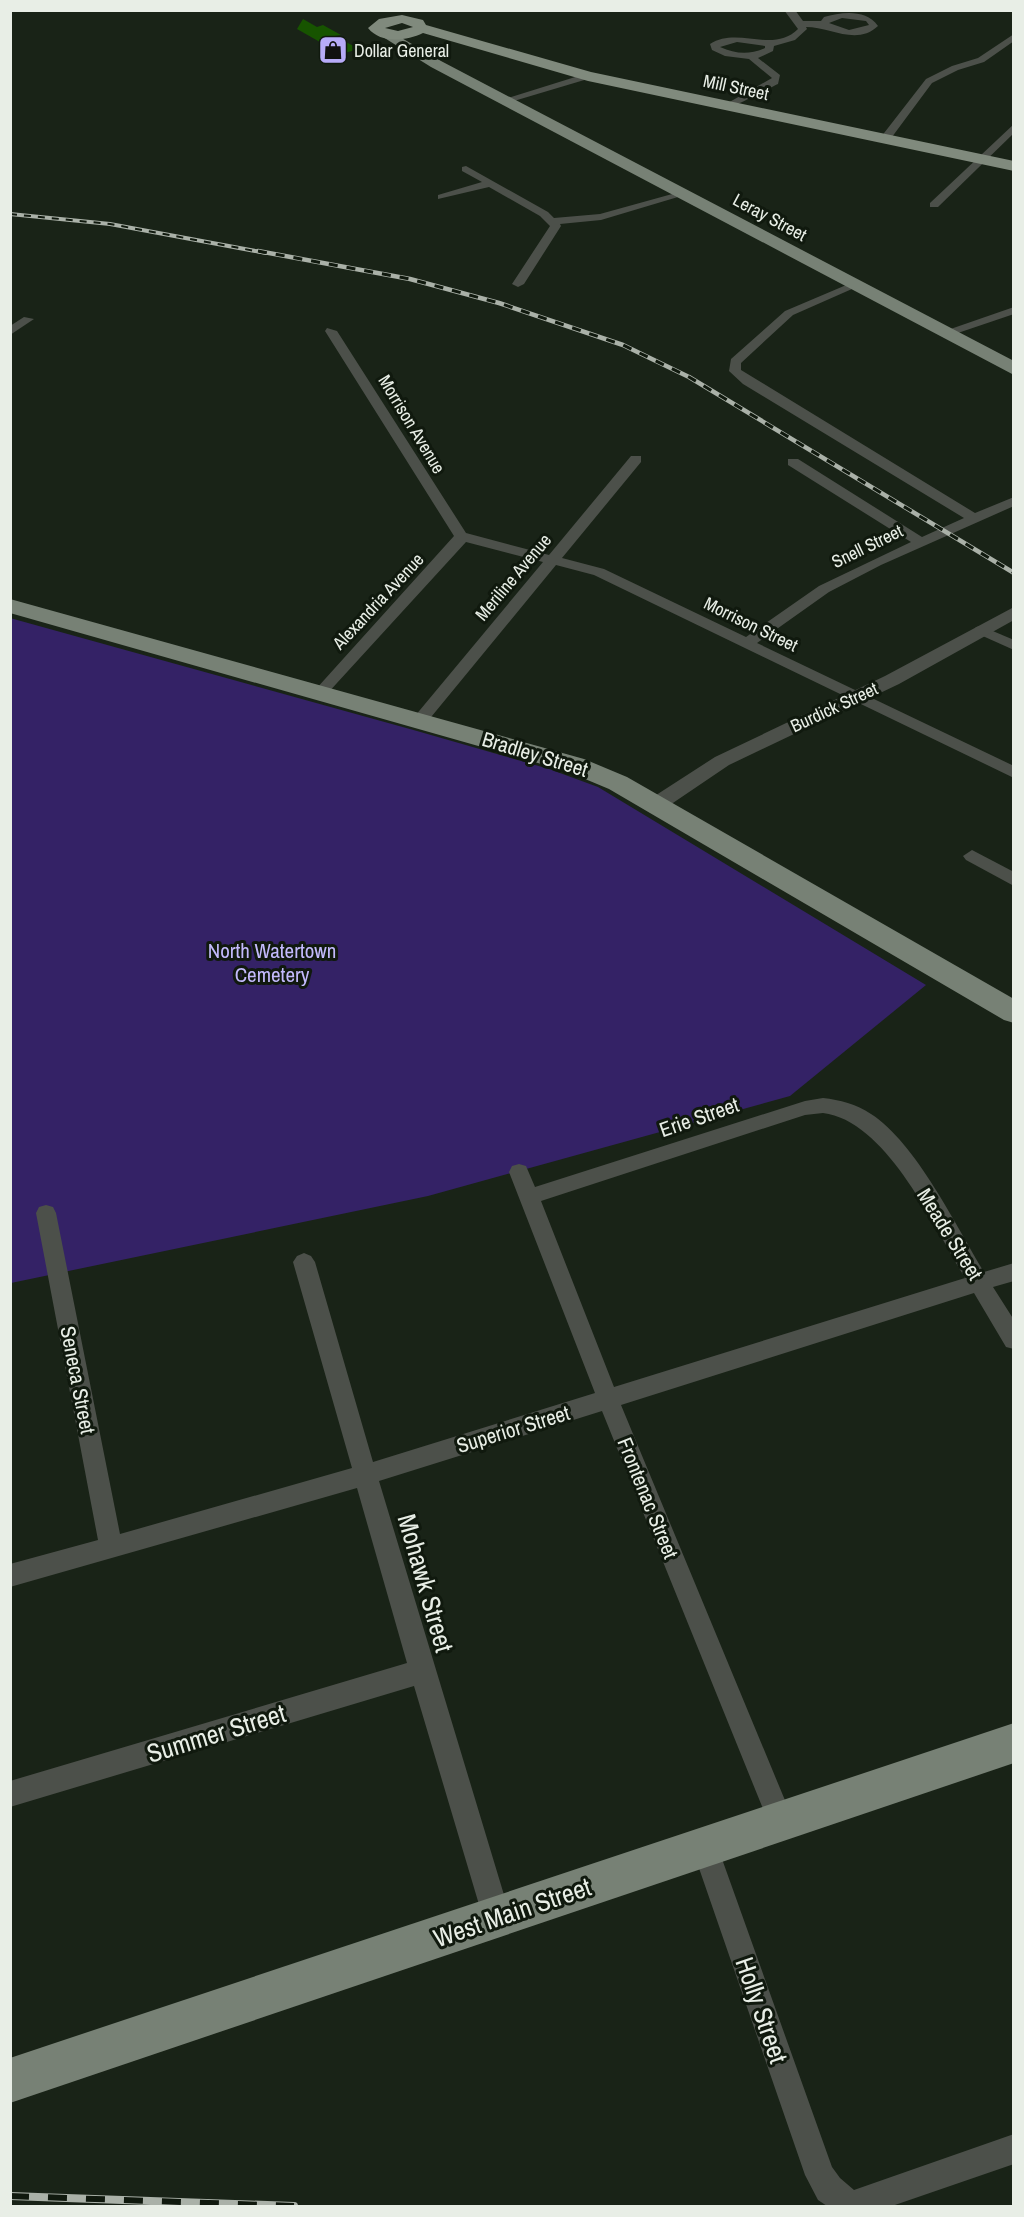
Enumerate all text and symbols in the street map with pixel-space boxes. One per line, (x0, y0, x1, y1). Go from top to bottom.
shop icon: Dollar General (317, 34, 349, 66)
place label: Dollar General (354, 38, 449, 63)
street label: Mill Street (701, 68, 771, 106)
street label: Leray Street (729, 187, 811, 247)
street label: Morrison Avenue (373, 370, 451, 478)
street label: Snell Street (827, 518, 907, 574)
street label: Meriline Avenue (469, 528, 557, 626)
street label: Alexandria Avenue (326, 547, 429, 655)
street label: Morrison Street (700, 590, 802, 658)
street label: Burdick Street (786, 676, 882, 738)
street label: Bradley Street (479, 724, 592, 784)
park label: North Watertown Cemetery (208, 936, 336, 989)
street label: Erie Street (655, 1090, 743, 1144)
street label: Meade Street (910, 1182, 990, 1286)
street label: Seneca Street (53, 1324, 103, 1437)
street label: Superior Street (453, 1398, 573, 1460)
street label: Frontenac Street (611, 1433, 686, 1563)
street label: Mohawk Street (390, 1510, 462, 1656)
street label: Summer Street (142, 1695, 290, 1771)
street label: West Main Street (429, 1869, 595, 1955)
street label: Holly Street (728, 1952, 797, 2068)

